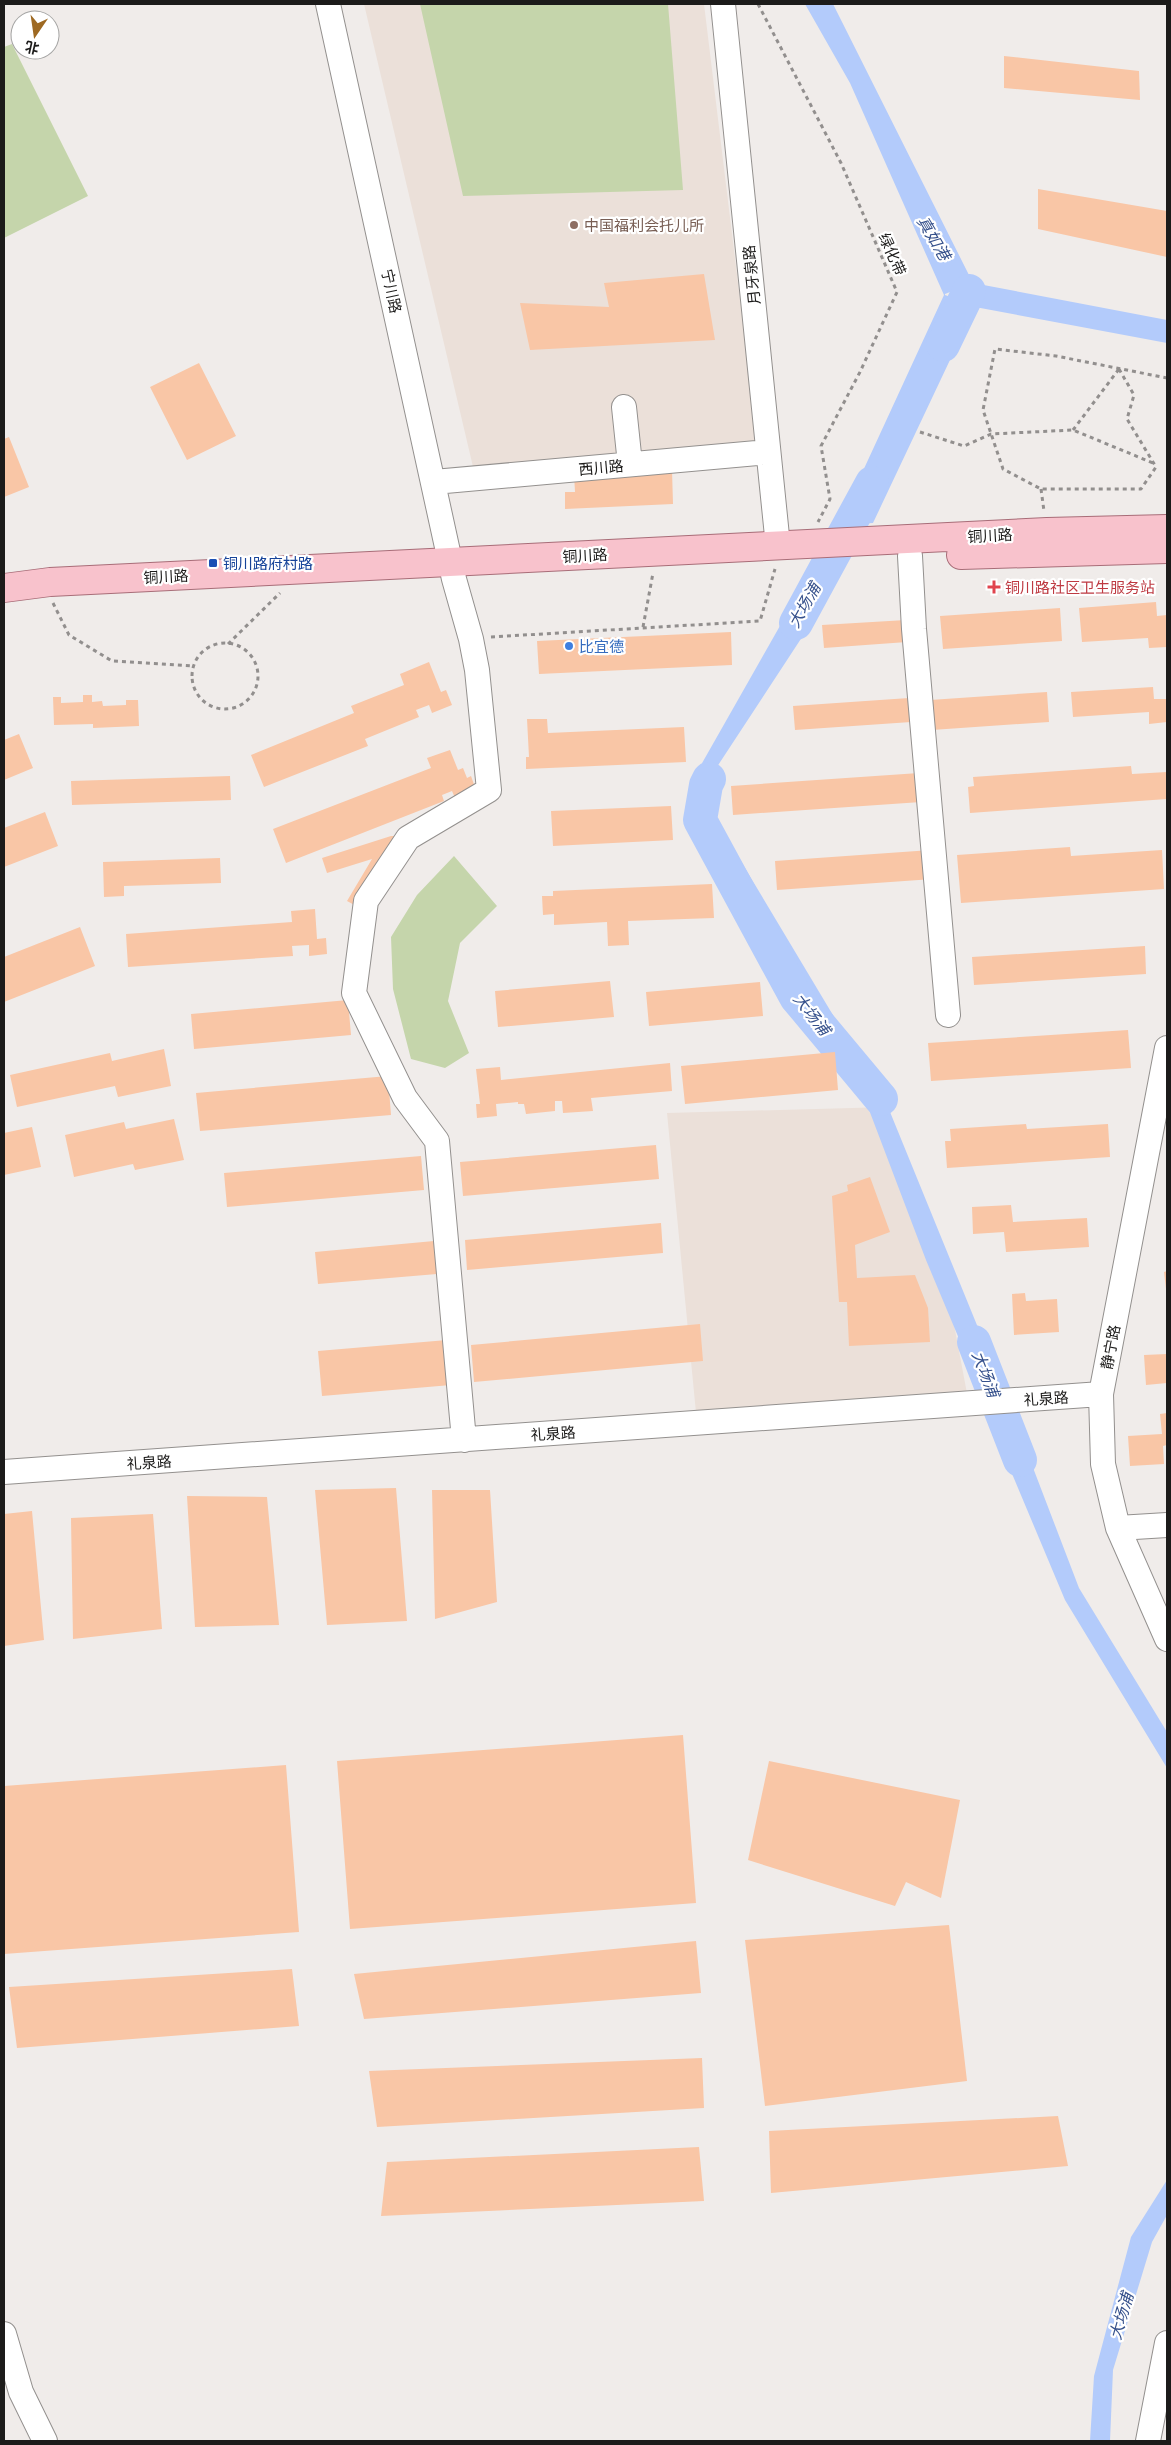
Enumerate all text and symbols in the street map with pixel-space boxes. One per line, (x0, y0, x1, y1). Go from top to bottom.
north arrow (10, 10, 60, 60)
text: 北 (23, 37, 41, 59)
water label: 真如港 (912, 212, 957, 266)
place label: 中国福利会托儿所 (584, 215, 704, 235)
marker: 中国福利会托儿所 (568, 219, 580, 231)
street label: 绿化带 (875, 229, 911, 279)
street label: 月牙泉路 (738, 244, 764, 306)
street label: 宁川路 (378, 267, 406, 315)
street label: 西川路 (578, 455, 624, 479)
street label: 铜川路 (967, 524, 1013, 546)
street label: 铜川路 (562, 544, 608, 566)
place label: 铜川路府村路 (223, 553, 313, 573)
marker: 铜川路府村路 (207, 557, 219, 569)
street label: 铜川路 (143, 565, 189, 587)
water label: 大场浦 (783, 576, 827, 631)
place label: 铜川路社区卫生服务站 (1005, 577, 1155, 597)
marker: 铜川路社区卫生服务站 (987, 580, 1001, 594)
place label: 比宜德 (579, 636, 624, 656)
marker: 比宜德 (563, 640, 575, 652)
water label: 大场浦 (789, 988, 837, 1042)
street label: 静宁路 (1096, 1323, 1124, 1371)
water label: 大场浦 (967, 1348, 1006, 1403)
street label: 礼泉路 (1023, 1386, 1069, 1410)
street label: 礼泉路 (530, 1421, 576, 1445)
street label: 礼泉路 (126, 1450, 172, 1474)
water label: 大场浦 (1104, 2287, 1139, 2342)

